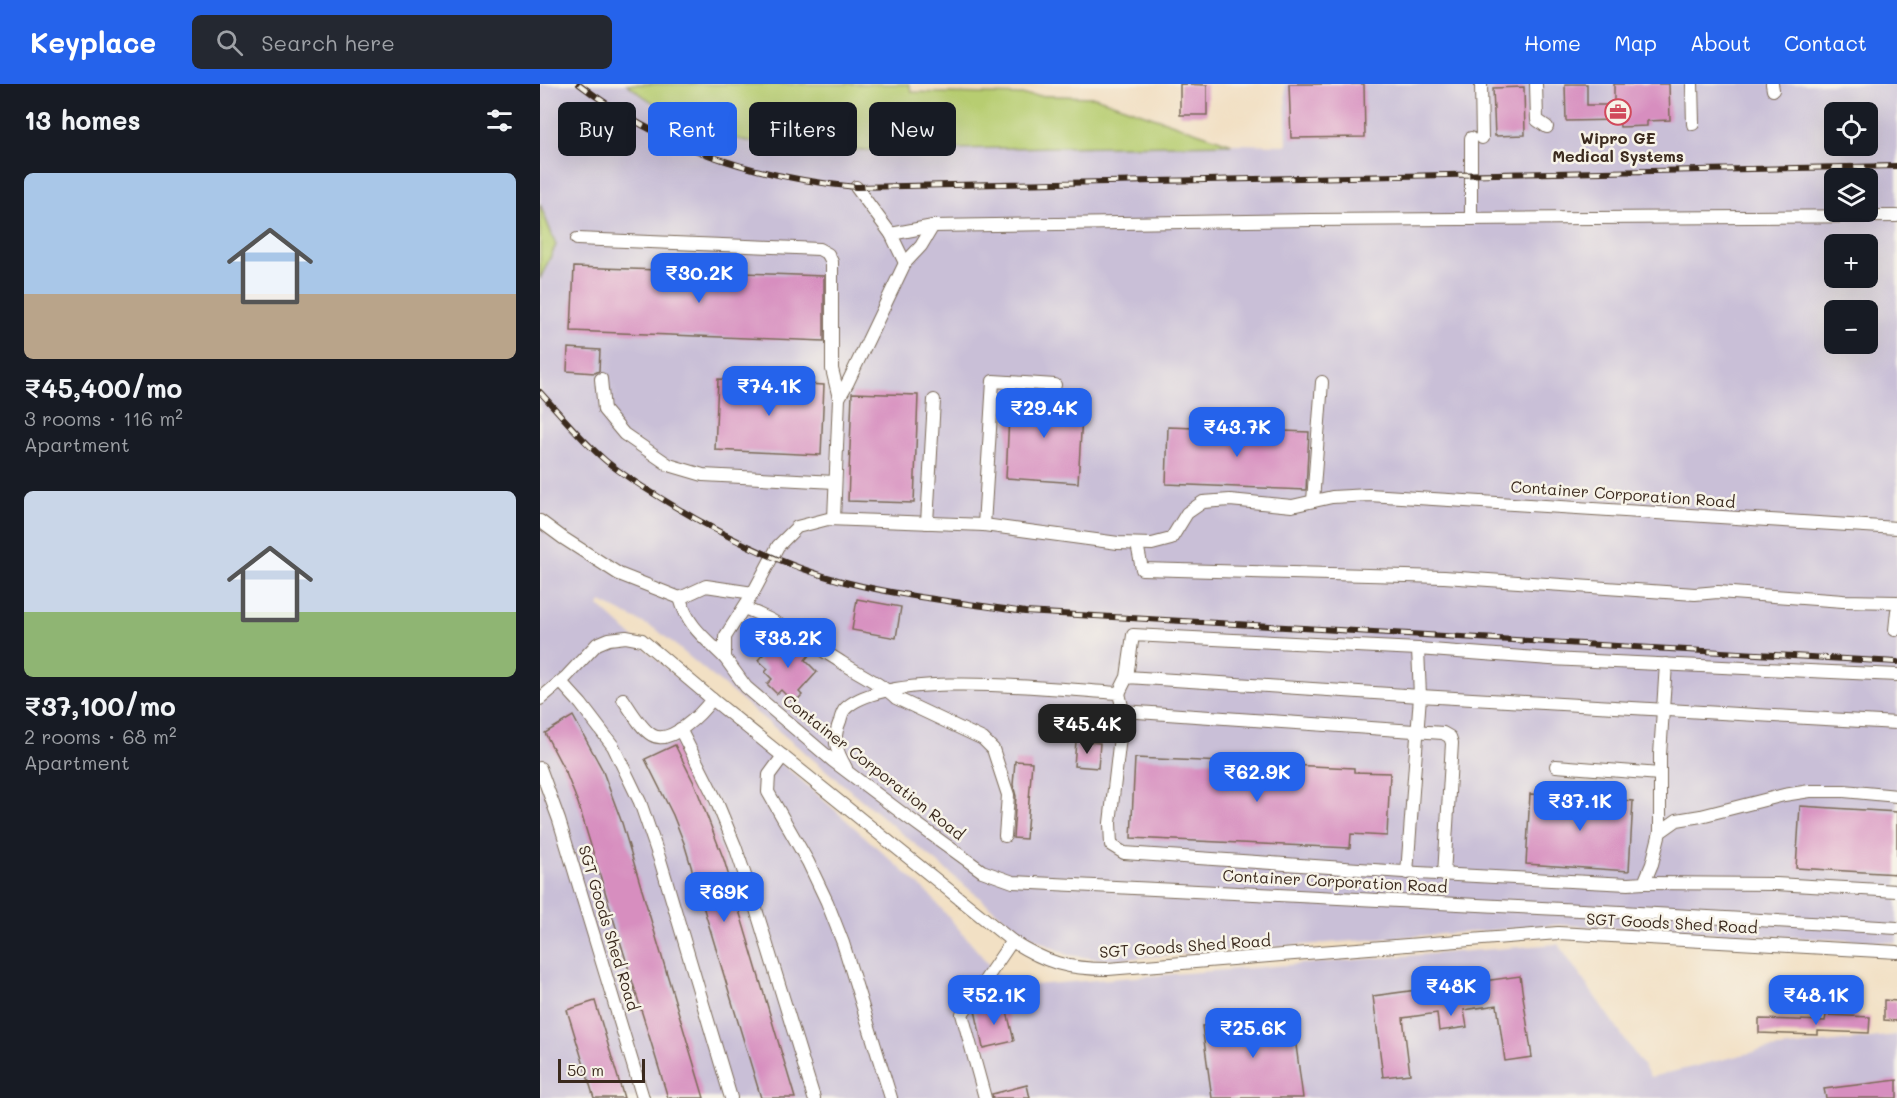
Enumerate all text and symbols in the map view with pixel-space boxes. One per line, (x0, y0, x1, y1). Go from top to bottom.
search box (192, 15, 612, 69)
text: Keyplace (30, 24, 156, 60)
icon: search (213, 26, 246, 59)
text: Search here (261, 28, 395, 57)
text: Home (1524, 29, 1581, 56)
text: Map (1614, 29, 1657, 56)
text: About (1690, 29, 1751, 56)
text: Contact (1784, 29, 1867, 56)
office icon: Wipro GE Medical Systems (1603, 97, 1633, 127)
chip: Buy (558, 102, 636, 156)
chip: Rent (648, 102, 737, 156)
chip: Filters (749, 102, 857, 156)
chip: New (869, 102, 956, 156)
map controls (1824, 102, 1878, 354)
button: locate (1824, 102, 1878, 156)
text: 13 homes (24, 103, 141, 137)
icon: filters (483, 104, 516, 137)
place label: Wipro GE Medical Systems (1552, 127, 1684, 166)
button: layers (1824, 168, 1878, 222)
icon: home (216, 212, 324, 320)
button: + (1824, 234, 1878, 288)
pin: ₹30.2K (650, 253, 748, 304)
text: ₹30.2K (665, 259, 733, 285)
button: − (1824, 300, 1878, 354)
pin: ₹74.1K (720, 366, 818, 417)
text: ₹45,400/mo (24, 371, 182, 405)
text: ₹74.1K (736, 372, 802, 398)
pin: ₹29.4K (995, 388, 1093, 439)
text: ₹29.4K (1010, 394, 1078, 420)
text: 3 rooms · 116 m² (24, 405, 183, 431)
pin: ₹43.7K (1188, 407, 1286, 458)
text: ₹43.7K (1203, 413, 1271, 439)
text: Apartment (24, 431, 130, 457)
street label: Container Corporation Road (1510, 475, 1736, 512)
icon: home (216, 530, 324, 638)
pin: ₹38.2K (739, 618, 837, 669)
text: ₹38.2K (754, 624, 822, 650)
text: ₹37,100/mo (24, 689, 176, 723)
street label: Container Corporation Road (779, 689, 969, 844)
pin: ₹45.4K (1038, 704, 1136, 755)
text: ₹45.4K (1052, 710, 1122, 736)
text: 2 rooms · 68 m² (24, 723, 177, 749)
text: Apartment (24, 749, 130, 775)
pin: ₹62.9K (1208, 752, 1306, 803)
text: ₹62.9K (1223, 758, 1291, 784)
pin: ₹37.1K (1531, 781, 1629, 832)
text: ₹37.1K (1548, 787, 1612, 813)
street label: SGT Goods Shed Road (574, 843, 645, 1013)
street label: Container Corporation Road (1222, 864, 1448, 897)
pin: ₹69K (688, 872, 760, 923)
text: ₹69K (699, 878, 749, 904)
street label: SGT Goods Shed Road (1586, 908, 1758, 937)
street label: SGT Goods Shed Road (1099, 929, 1271, 962)
pin: ₹48K (1415, 966, 1487, 1017)
text: ₹48K (1425, 972, 1477, 998)
pin: ₹52.1K (945, 975, 1043, 1026)
pin: ₹48.1K (1767, 975, 1865, 1026)
text: ₹52.1K (962, 981, 1026, 1007)
text: ₹48.1K (1783, 981, 1849, 1007)
pin: ₹25.6K (1204, 1008, 1302, 1059)
text: ₹25.6K (1219, 1014, 1287, 1040)
scale bar (558, 1056, 645, 1084)
text: 50 m (567, 1059, 604, 1080)

